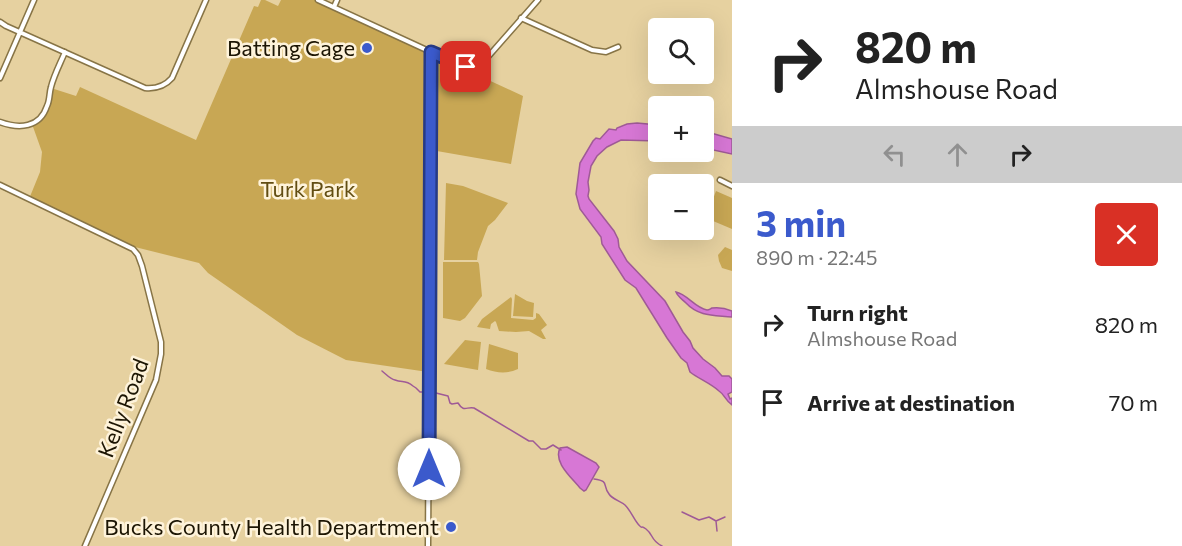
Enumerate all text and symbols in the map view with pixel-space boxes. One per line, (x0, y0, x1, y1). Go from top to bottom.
map controls (648, 18, 714, 240)
button: search (648, 18, 714, 84)
text: 820 m (855, 20, 977, 72)
icon: right (756, 24, 834, 102)
place label: Batting Cage (227, 34, 355, 61)
marker: Batting Cage (360, 41, 374, 55)
pin (440, 41, 491, 92)
icon: arrive (449, 50, 482, 83)
text: Almshouse Road (855, 72, 1058, 105)
button: + (648, 96, 714, 162)
icon: left (878, 138, 911, 171)
icon: ahead (941, 138, 974, 171)
icon: right (1004, 138, 1037, 171)
button: − (648, 174, 714, 240)
park label: Turk Park (260, 175, 356, 202)
text: 3 min (756, 200, 846, 244)
button: close (1095, 203, 1158, 266)
text: 890 m · 22:45 (756, 245, 877, 269)
text: Turn right (807, 299, 908, 326)
icon: right (756, 308, 789, 341)
text: 820 m (1095, 311, 1158, 338)
text: Almshouse Road (807, 326, 957, 350)
street label: Kelly Road (91, 355, 154, 461)
icon: arrive (756, 386, 789, 419)
text: Arrive at destination (807, 389, 1015, 416)
text: 70 m (1109, 389, 1158, 416)
position arrow (397, 437, 461, 501)
place label: Bucks County Health Department (104, 513, 439, 540)
marker: Bucks County Health Department (444, 520, 458, 534)

